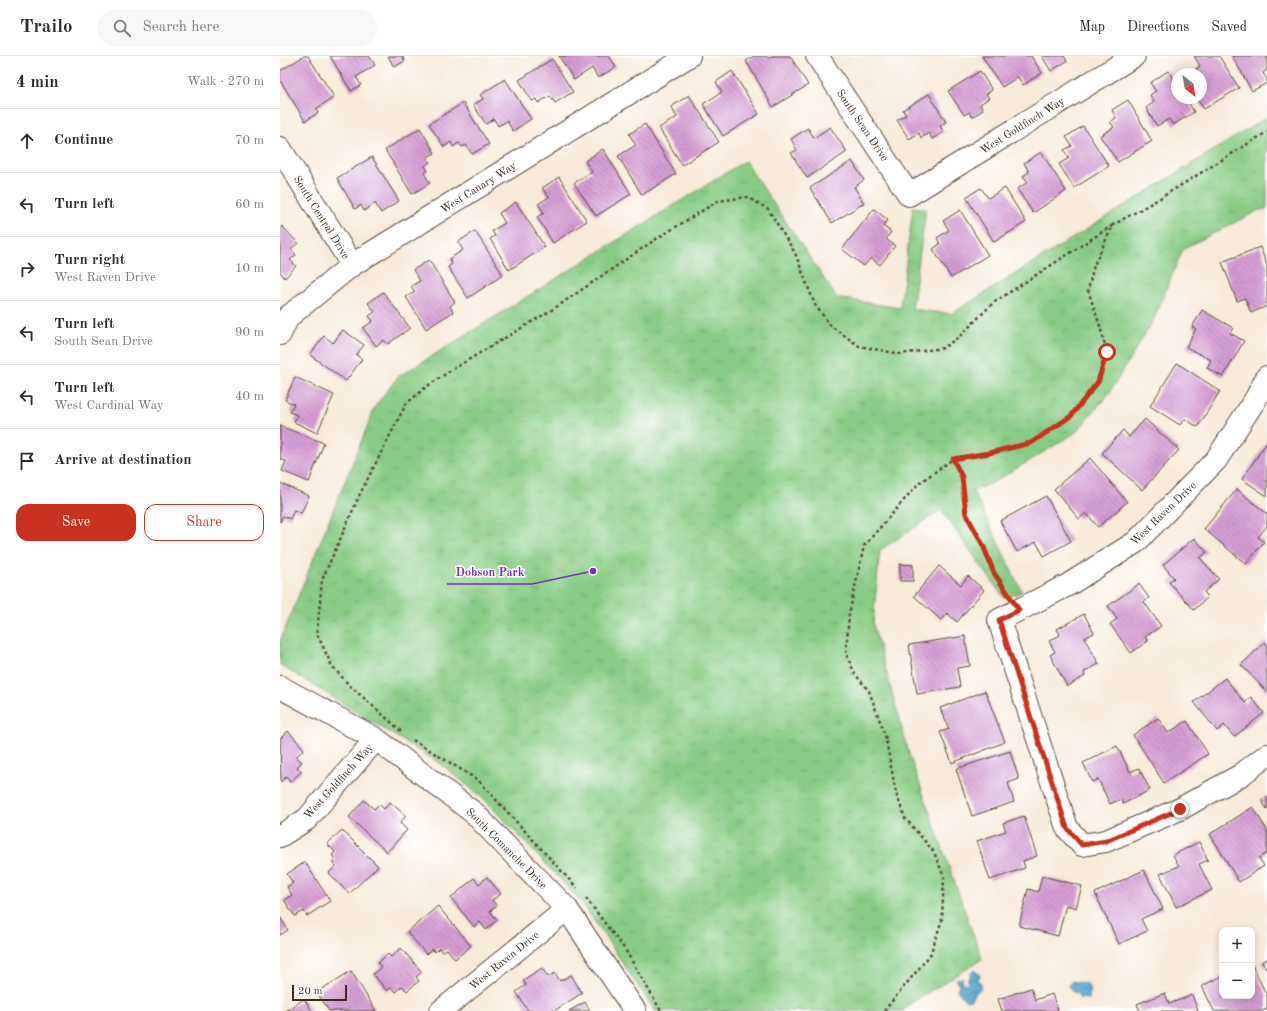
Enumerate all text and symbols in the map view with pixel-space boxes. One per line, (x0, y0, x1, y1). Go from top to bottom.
search box (97, 10, 377, 46)
icon: search (111, 17, 133, 39)
text: Trailo (20, 18, 73, 37)
text: Search here (143, 20, 219, 35)
text: Map (1079, 20, 1105, 34)
text: Directions (1127, 20, 1189, 34)
text: Saved (1211, 20, 1247, 34)
north arrow (1171, 68, 1207, 104)
text: 4 min (16, 74, 59, 91)
text: Walk · 270 m (187, 75, 264, 88)
street label: South Sean Drive (834, 88, 890, 164)
street label: West Goldfinch Way (979, 96, 1067, 157)
icon: ahead (16, 130, 38, 152)
text: Continue (54, 133, 113, 148)
text: 70 m (235, 134, 264, 147)
street label: West Canary Way (439, 160, 519, 216)
street label: South Central Drive (291, 174, 351, 261)
icon: left (16, 194, 38, 216)
text: Turn left (54, 197, 114, 212)
text: 60 m (235, 198, 264, 211)
text: Turn right (54, 253, 125, 268)
icon: right (16, 258, 38, 280)
text: 10 m (235, 262, 264, 275)
text: West Raven Drive (54, 271, 156, 284)
text: Turn left (54, 317, 114, 332)
icon: left (16, 322, 38, 344)
text: 90 m (235, 326, 264, 339)
text: South Sean Drive (54, 335, 153, 348)
route start (1098, 343, 1116, 361)
text: Turn left (54, 381, 114, 396)
icon: left (16, 386, 38, 408)
text: 40 m (235, 390, 264, 403)
text: West Cardinal Way (54, 399, 164, 412)
icon: arrive (16, 450, 38, 472)
text: Arrive at destination (54, 453, 192, 468)
street label: West Raven Drive (1129, 480, 1199, 548)
button: Save (16, 504, 136, 541)
button: Share (144, 504, 264, 541)
callout: Dobson Park (447, 560, 532, 584)
text: Dobson Park (456, 567, 525, 579)
street label: West Goldfinch Way (303, 742, 376, 822)
route end (1171, 800, 1189, 818)
street label: South Comanche Drive (463, 807, 548, 892)
map controls (1219, 927, 1255, 999)
button: + (1219, 927, 1255, 963)
street label: West Raven Drive (468, 930, 542, 993)
button: − (1219, 963, 1255, 999)
scale bar (292, 983, 347, 1002)
text: 20 m (298, 986, 323, 997)

